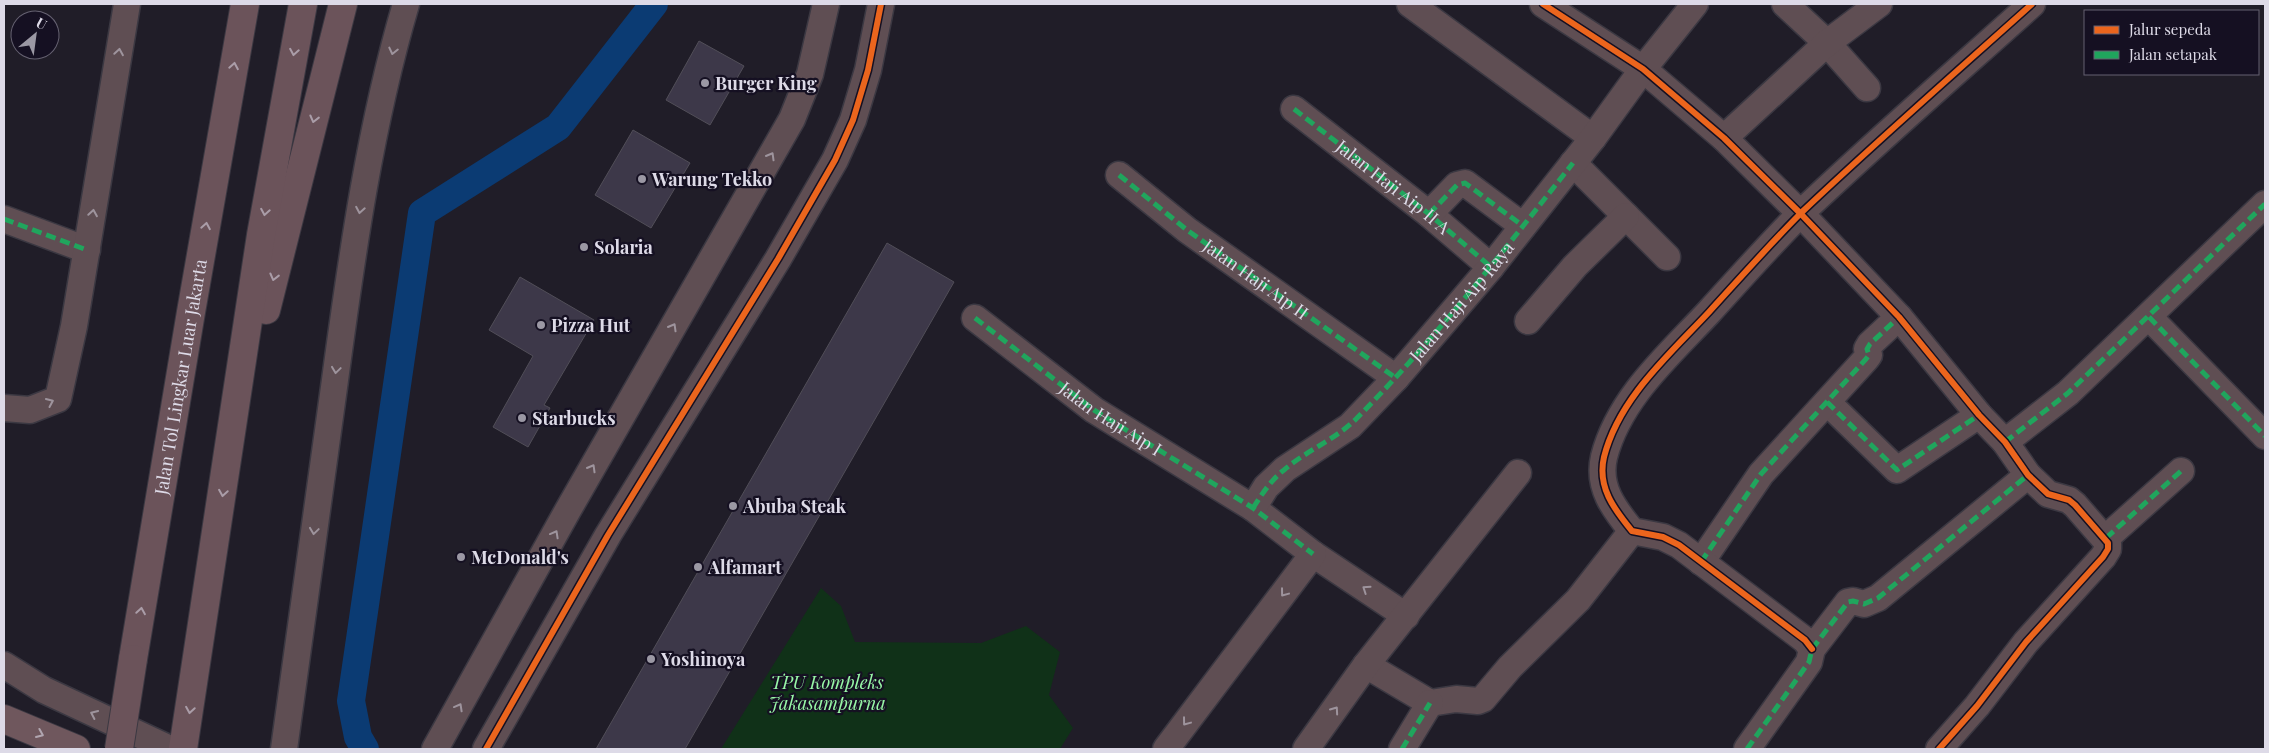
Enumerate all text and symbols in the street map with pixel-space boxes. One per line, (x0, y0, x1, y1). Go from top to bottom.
north arrow (10, 10, 60, 60)
legend (2084, 10, 2259, 75)
text: U (33, 13, 51, 34)
text: Jalur sepeda (2128, 19, 2211, 39)
text: Jalan setapak (2128, 44, 2218, 64)
one-way arrow (388, 46, 399, 55)
one-way arrow (290, 47, 300, 56)
one-way arrow (113, 48, 123, 57)
one-way arrow (229, 62, 239, 71)
place label: Burger King (715, 71, 817, 95)
marker: Burger King (699, 77, 711, 89)
one-way arrow (309, 114, 320, 123)
street label: Jalan Haji Aip II A (1330, 134, 1456, 240)
one-way arrow (765, 152, 775, 161)
place label: Warung Tekko (651, 167, 772, 191)
marker: Warung Tekko (636, 173, 648, 185)
one-way arrow (356, 205, 366, 214)
one-way arrow (261, 207, 271, 216)
one-way arrow (87, 208, 97, 217)
one-way arrow (200, 222, 210, 231)
street label: Jalan Haji Aip II (1198, 233, 1314, 325)
place label: Solaria (594, 235, 653, 259)
street label: Jalan Haji Aip Raya (1403, 236, 1519, 367)
marker: Solaria (578, 241, 590, 253)
street label: Jalan Tol Lingkar Luar Jakarta (148, 257, 212, 498)
one-way arrow (269, 272, 280, 281)
place label: Pizza Hut (551, 313, 631, 337)
marker: Pizza Hut (535, 319, 547, 331)
one-way arrow (667, 324, 677, 333)
one-way arrow (331, 367, 342, 375)
street label: Jalan Haji Aip I (1054, 375, 1166, 461)
one-way arrow (45, 398, 54, 408)
place label: Starbucks (532, 406, 615, 430)
marker: Starbucks (516, 412, 528, 424)
one-way arrow (586, 465, 596, 474)
one-way arrow (218, 490, 229, 498)
place label: Abuba Steak (742, 494, 847, 518)
marker: Abuba Steak (727, 500, 739, 512)
one-way arrow (309, 528, 320, 536)
one-way arrow (549, 531, 559, 540)
place label: McDonald's (471, 545, 569, 569)
marker: McDonald's (455, 551, 467, 563)
place label: Alfamart (707, 555, 782, 579)
marker: Alfamart (692, 561, 704, 573)
one-way arrow (1362, 586, 1372, 595)
one-way arrow (1281, 587, 1290, 597)
one-way arrow (135, 606, 145, 615)
place label: Yoshinoya (660, 647, 746, 671)
marker: Yoshinoya (645, 653, 657, 665)
park label: TPU Kompleks Jakasampurna (768, 670, 886, 715)
one-way arrow (453, 703, 463, 712)
one-way arrow (185, 706, 195, 714)
one-way arrow (1329, 706, 1338, 715)
one-way arrow (90, 709, 99, 720)
one-way arrow (1183, 716, 1192, 726)
one-way arrow (35, 727, 44, 738)

